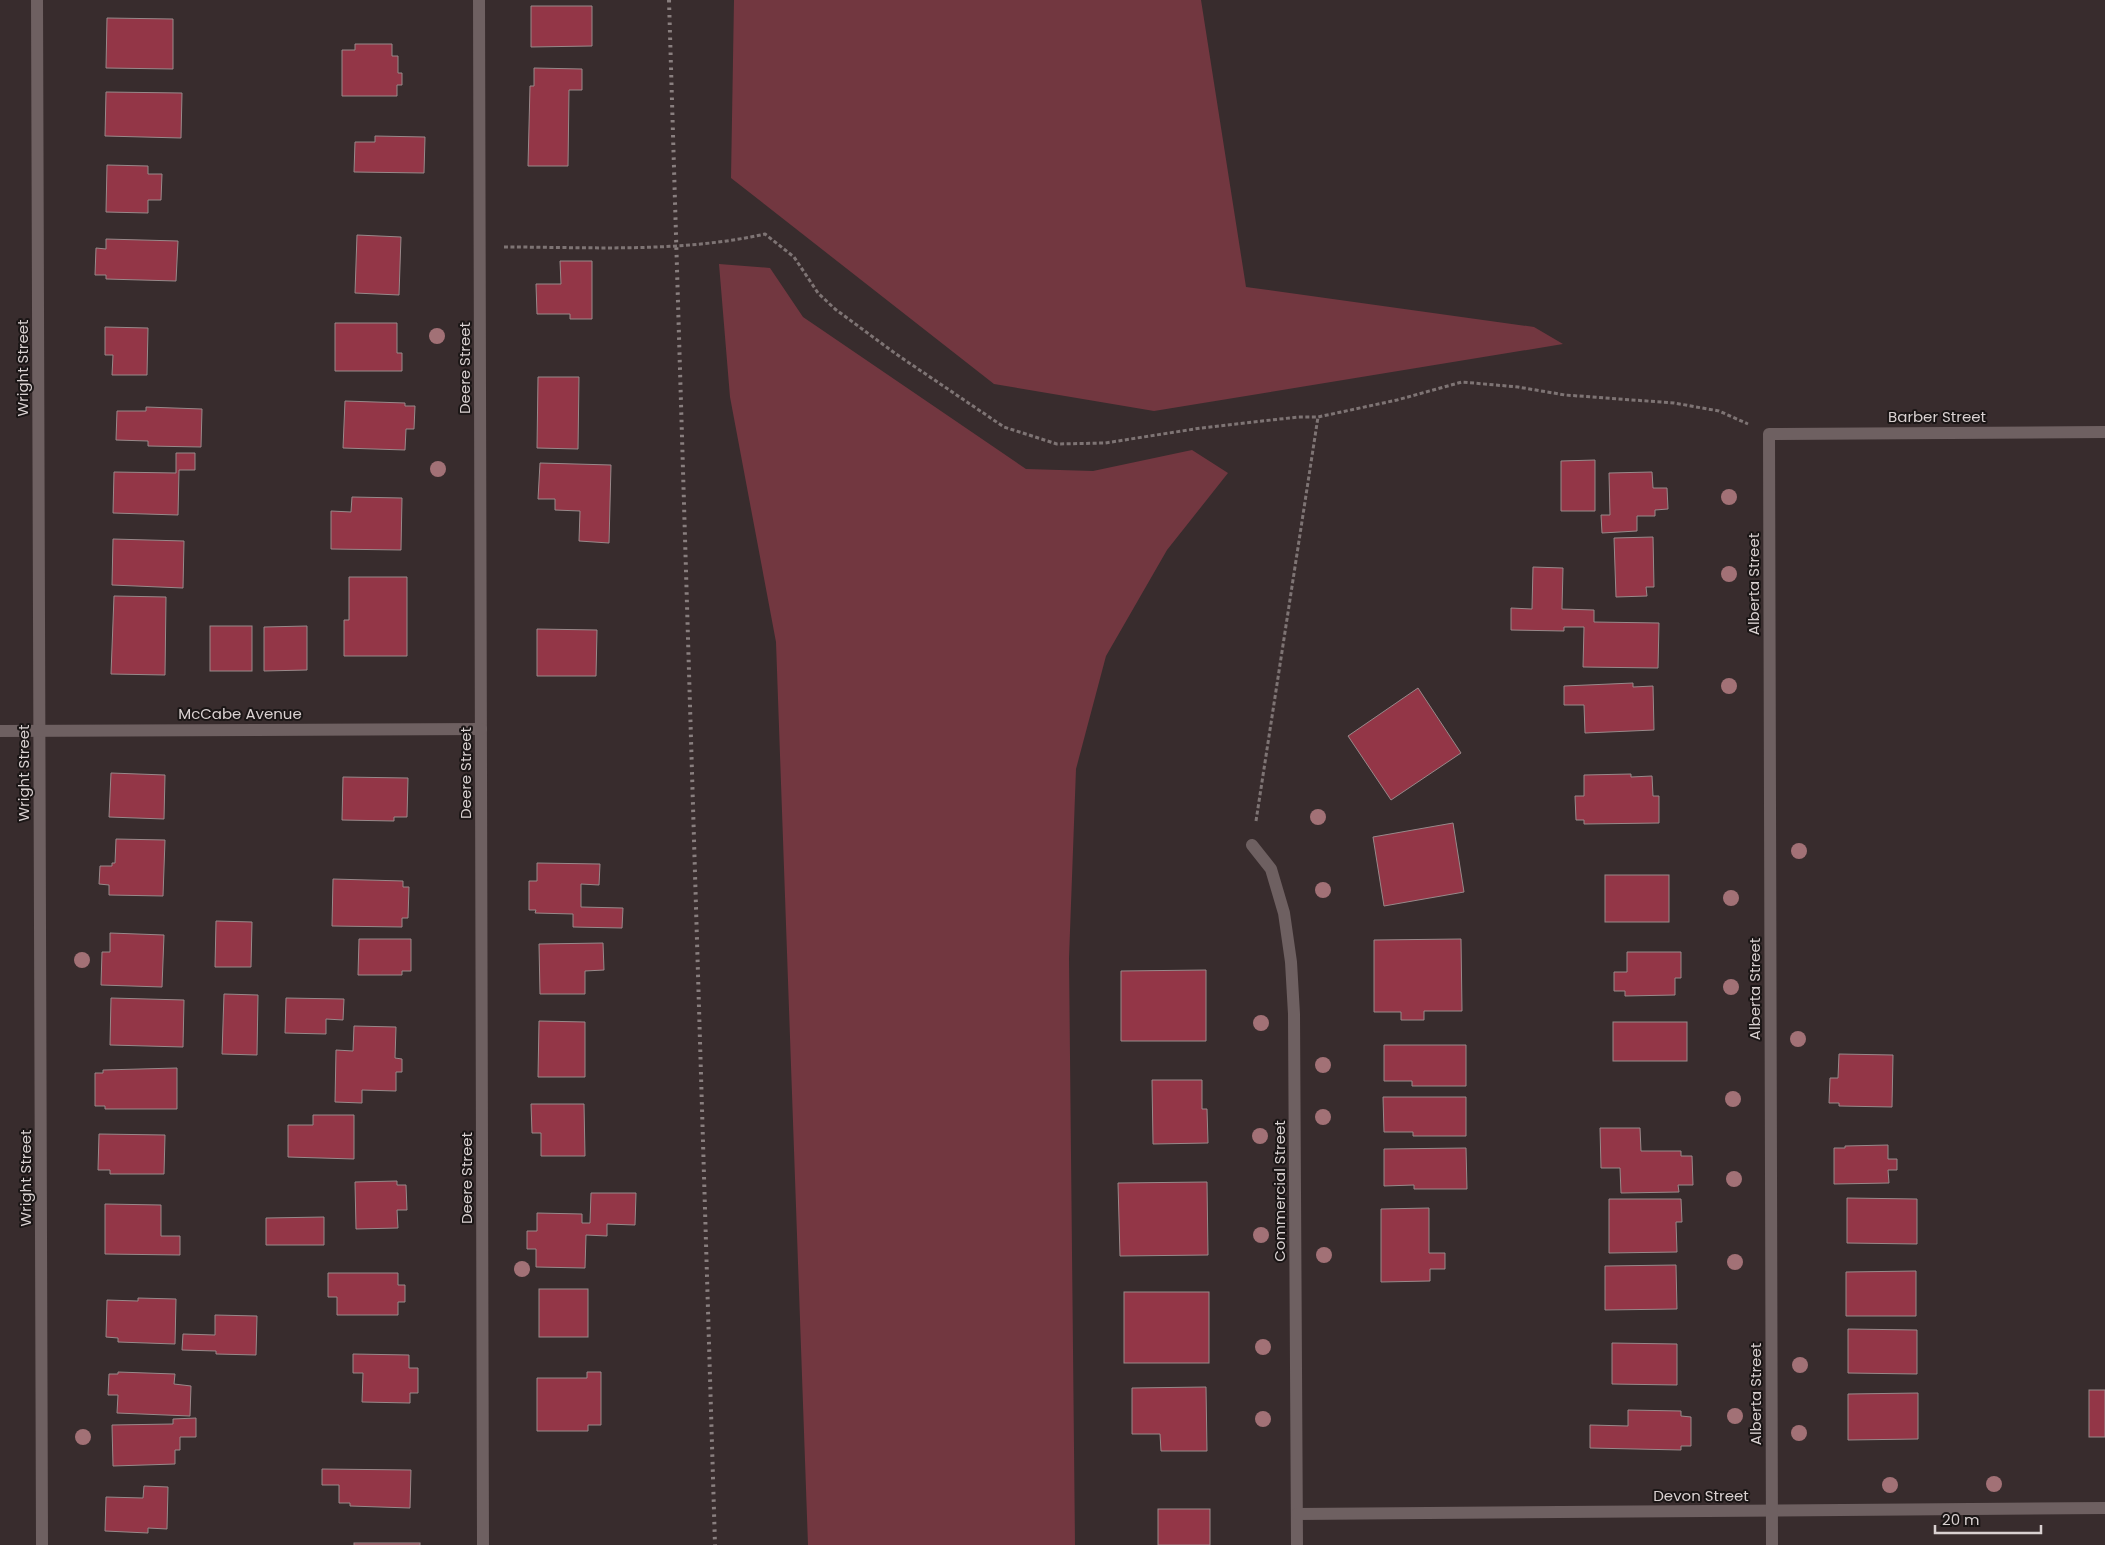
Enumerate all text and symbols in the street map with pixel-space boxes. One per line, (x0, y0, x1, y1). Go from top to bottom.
street label: Wright Street (12, 319, 33, 417)
street label: Deere Street (454, 322, 475, 414)
street label: Barber Street (1888, 406, 1986, 427)
street label: Alberta Street (1743, 533, 1764, 635)
street label: McCabe Avenue (178, 703, 302, 724)
street label: Wright Street (13, 724, 34, 822)
street label: Deere Street (455, 727, 476, 819)
street label: Alberta Street (1744, 938, 1765, 1040)
street label: Commercial Street (1269, 1120, 1290, 1262)
street label: Wright Street (15, 1129, 36, 1227)
street label: Deere Street (456, 1132, 477, 1224)
street label: Alberta Street (1745, 1343, 1766, 1445)
street label: Devon Street (1653, 1485, 1749, 1506)
scale bar (1935, 1502, 2041, 1534)
text: 20 m (1942, 1509, 1980, 1530)

